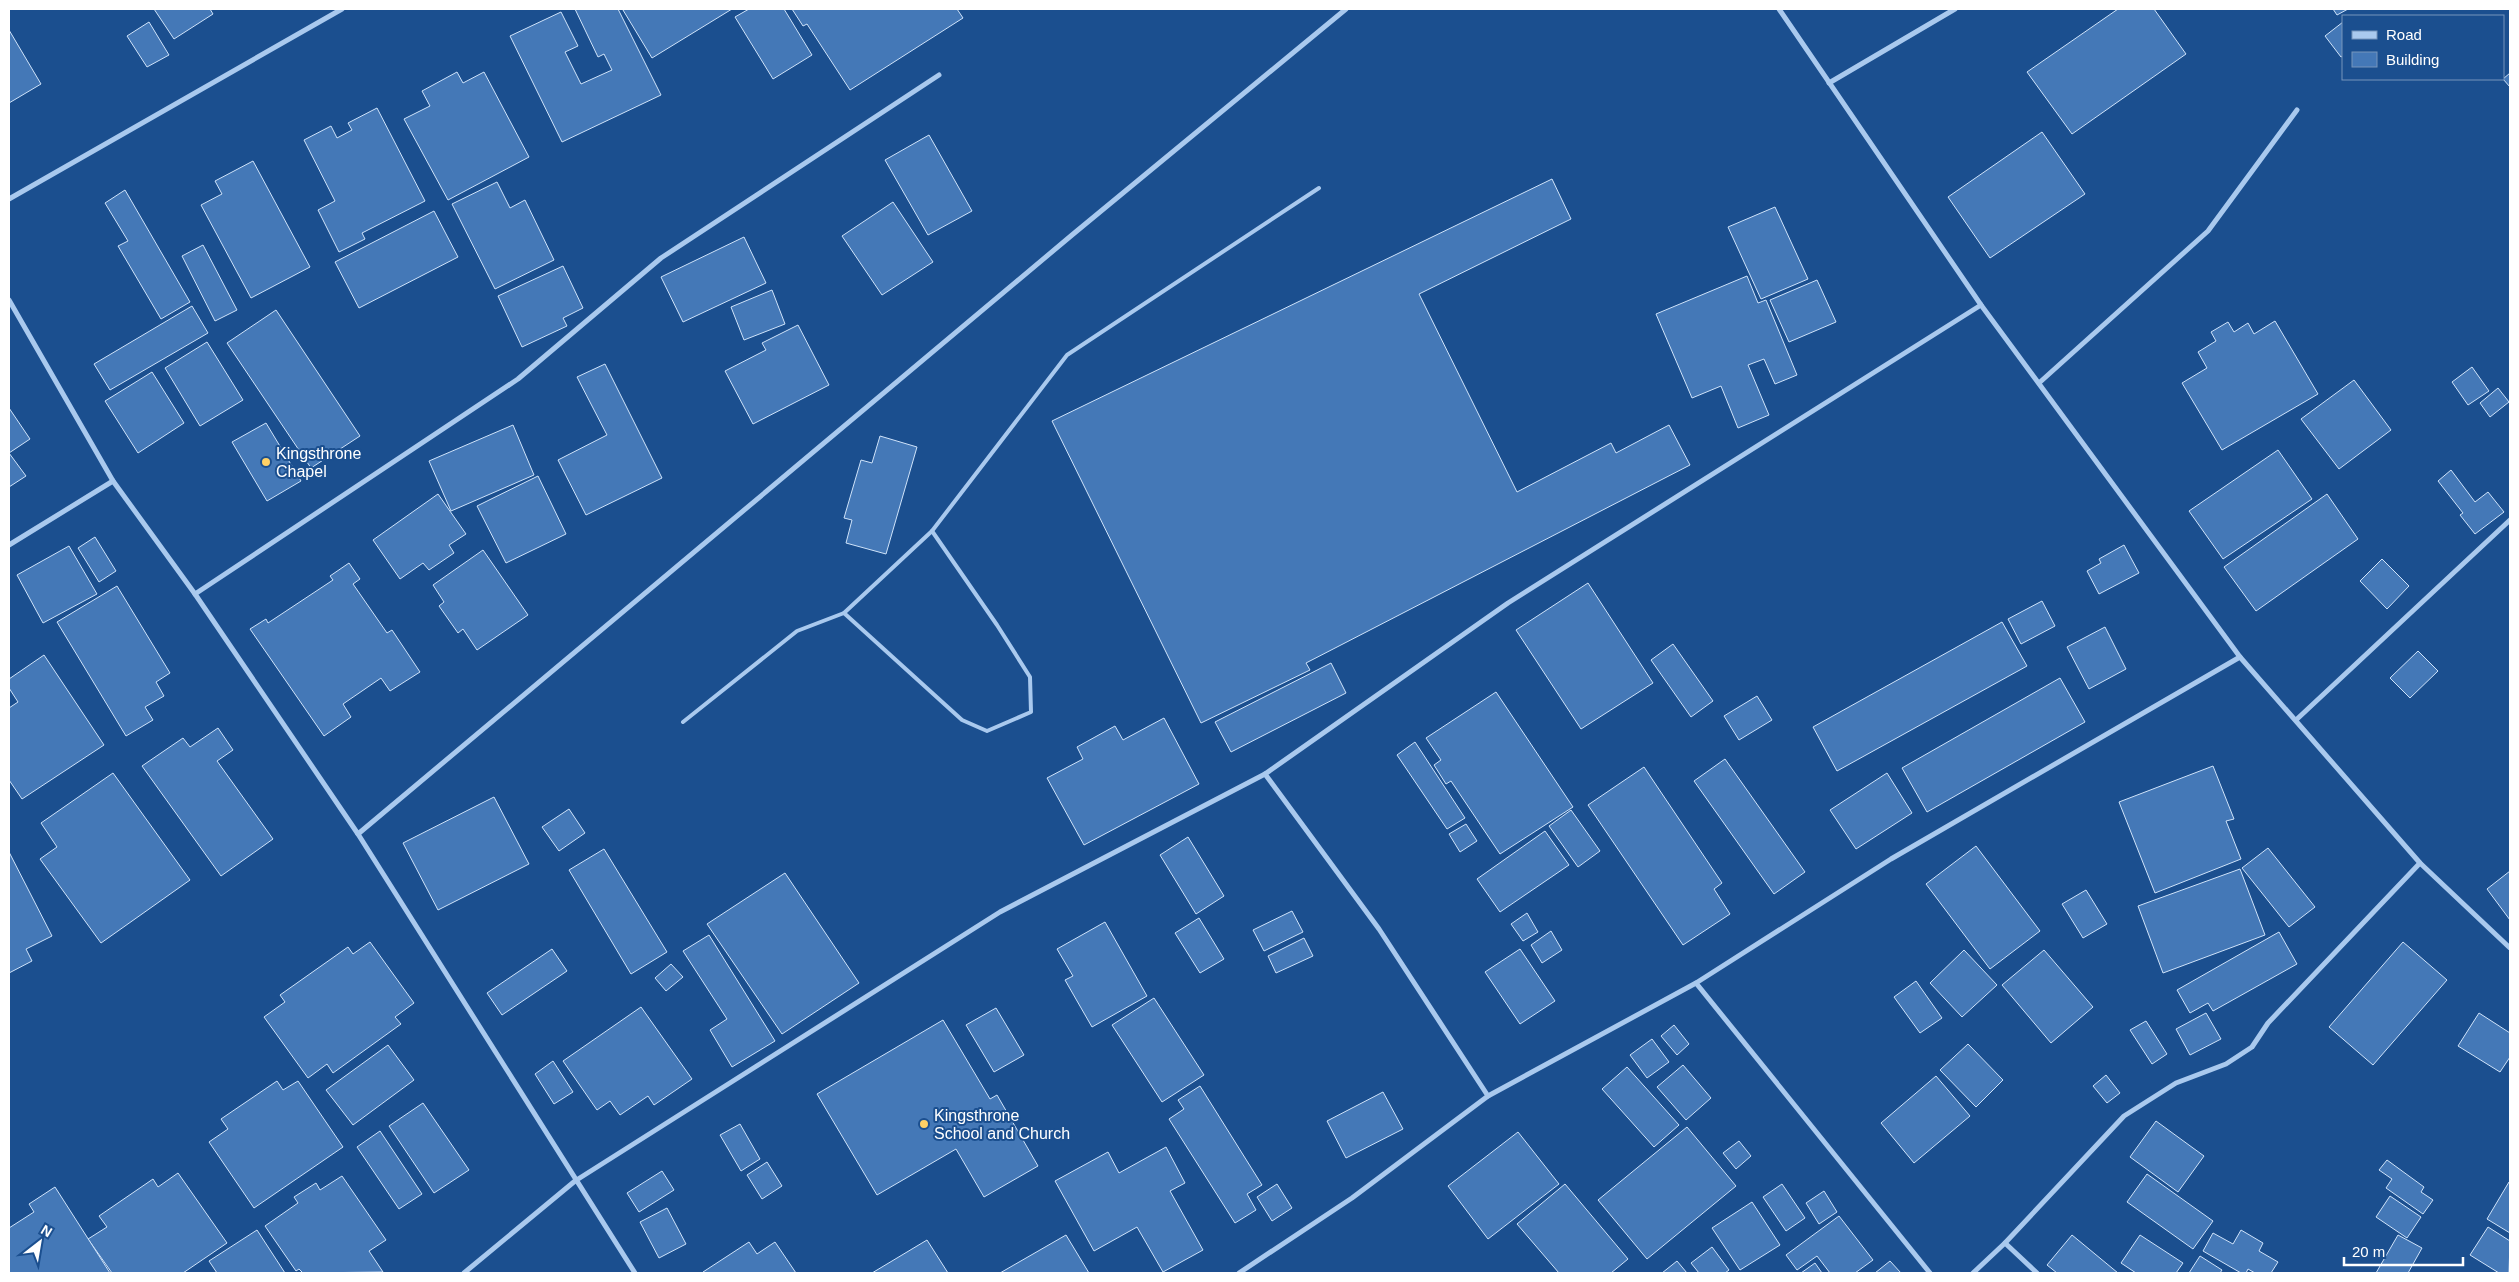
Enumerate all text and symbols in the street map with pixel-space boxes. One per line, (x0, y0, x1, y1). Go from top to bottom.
legend (2342, 15, 2504, 80)
text: Road (2386, 26, 2422, 43)
text: Building (2386, 51, 2439, 68)
place label: Kingsthrone Chapel (276, 445, 361, 480)
marker: Kingsthrone Chapel (260, 456, 272, 468)
place label: Kingsthrone School and Church (934, 1107, 1070, 1142)
marker: Kingsthrone School and Church (918, 1118, 930, 1130)
north arrow (15, 1217, 65, 1267)
text: N (38, 1221, 55, 1240)
scale bar (2344, 1234, 2463, 1266)
text: 20 m (2352, 1243, 2385, 1260)

